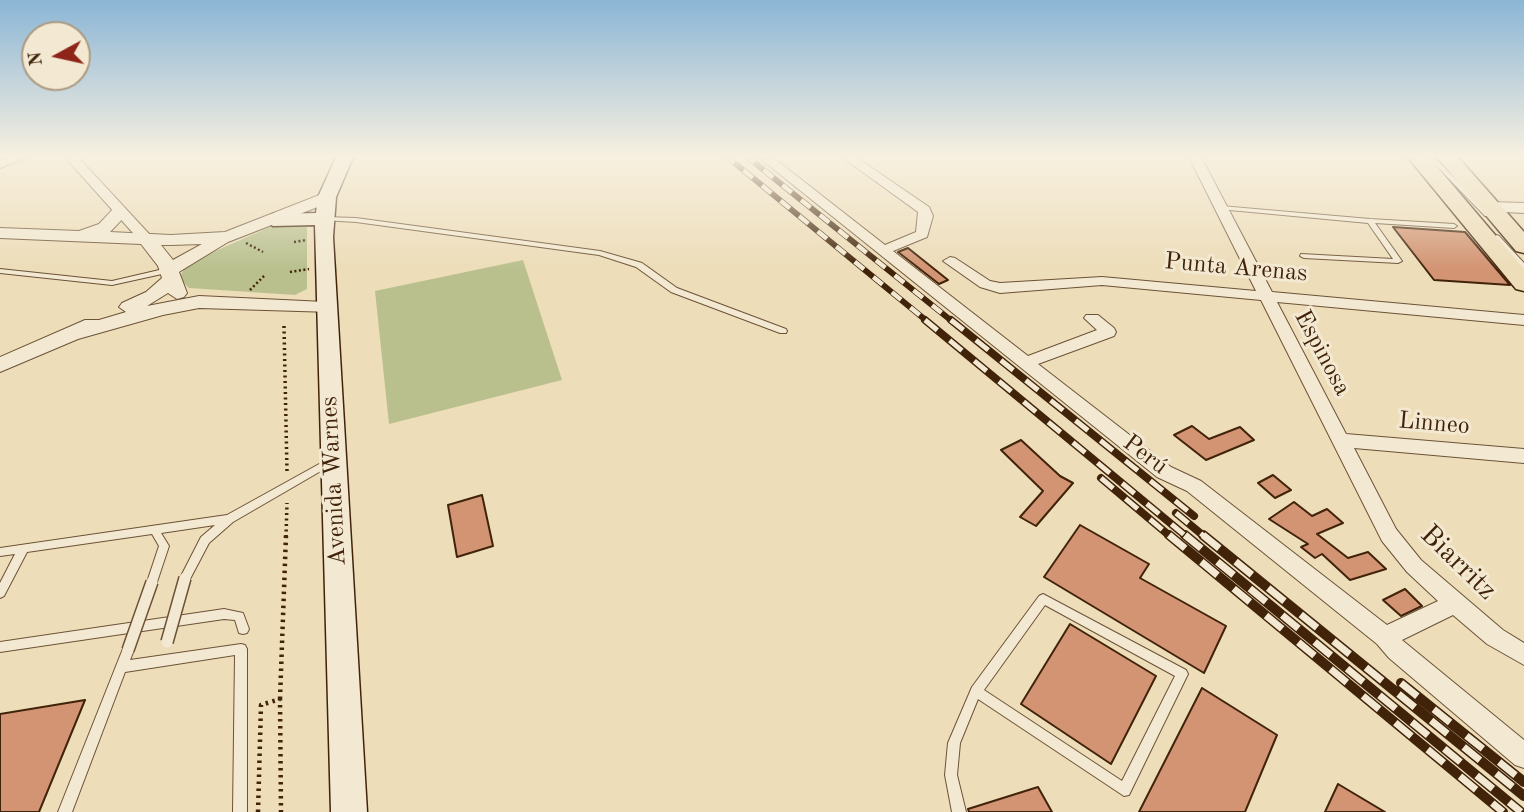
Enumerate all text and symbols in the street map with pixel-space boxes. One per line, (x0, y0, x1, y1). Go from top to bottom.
north arrow (21, 21, 91, 91)
text: N (26, 50, 47, 67)
street label: Punta Arenas (1163, 247, 1309, 289)
street label: Espinosa (1287, 305, 1357, 401)
street label: Avenida Warnes (315, 395, 353, 567)
street label: Linneo (1397, 407, 1471, 441)
street label: Perú (1117, 429, 1173, 481)
street label: Biarritz (1413, 518, 1503, 608)

